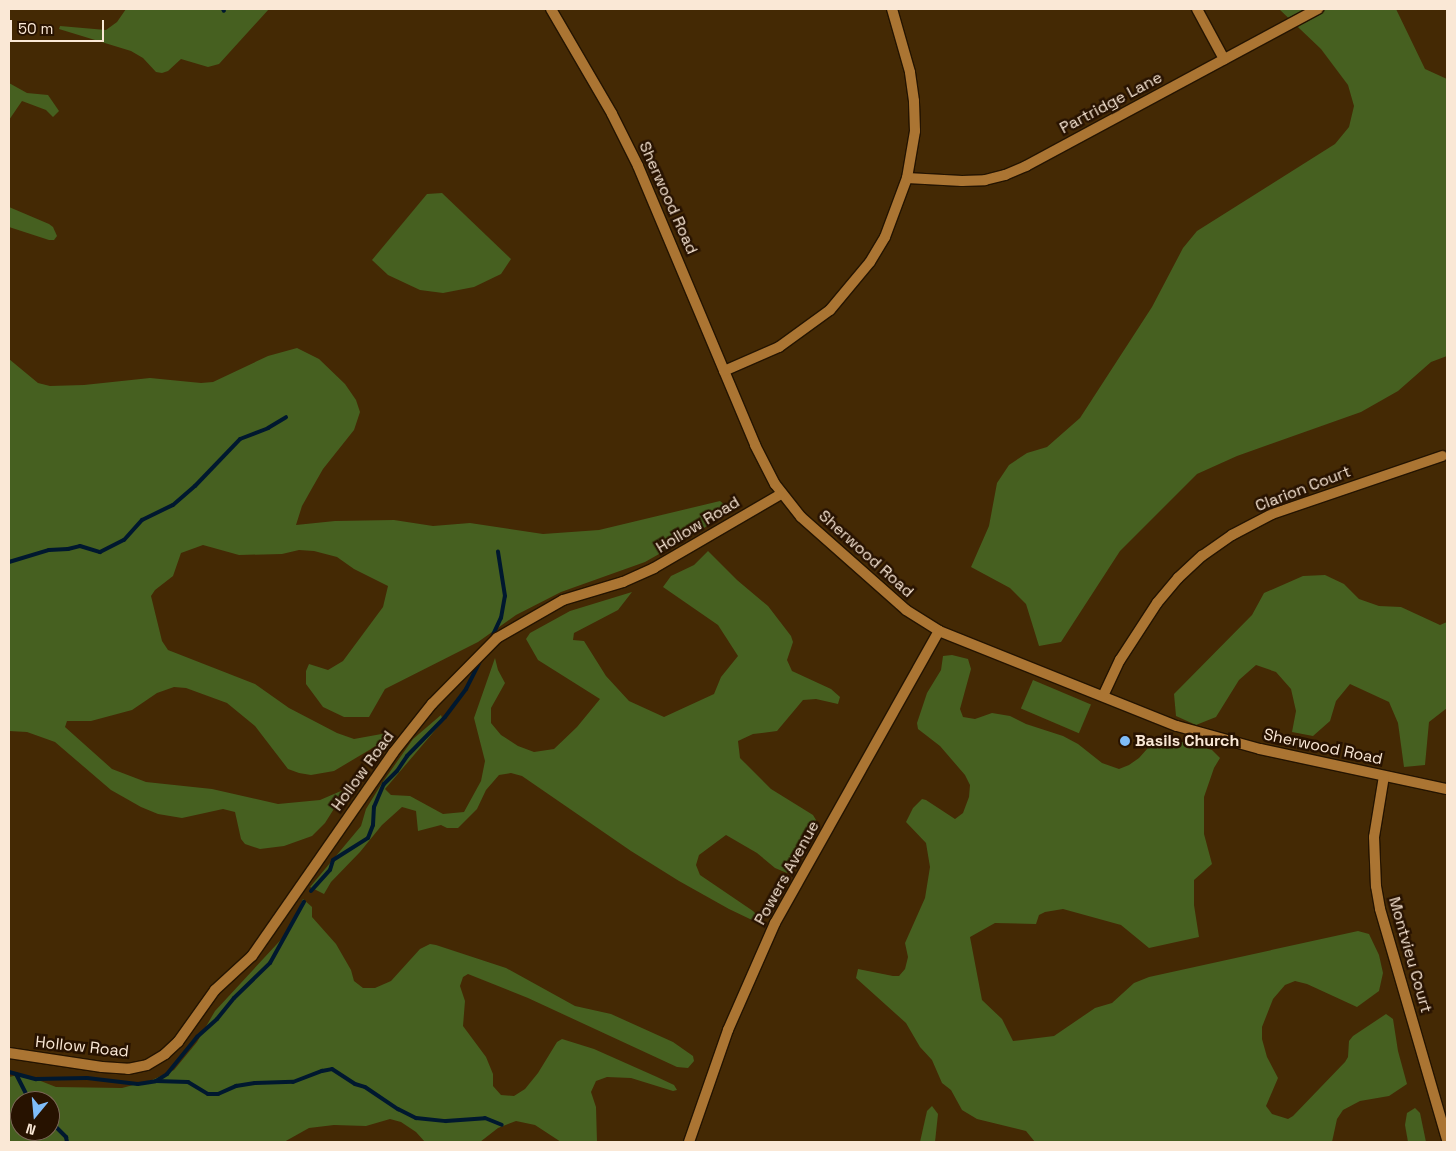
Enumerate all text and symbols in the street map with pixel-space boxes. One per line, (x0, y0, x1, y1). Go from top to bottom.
scale bar (12, 10, 106, 42)
text: 50 m (18, 19, 53, 38)
street label: Partridge Lane (1056, 68, 1166, 138)
street label: Sherwood Road (635, 139, 701, 257)
street label: Clarion Court (1253, 462, 1353, 516)
street label: Hollow Road (653, 493, 743, 557)
street label: Sherwood Road (815, 506, 917, 602)
street label: Sherwood Road (1262, 725, 1384, 769)
street label: Hollow Road (328, 727, 398, 815)
place label: Basils Church (1135, 731, 1239, 751)
marker: Basils Church (1119, 735, 1131, 747)
street label: Powers Avenue (750, 818, 824, 928)
street label: Montvieu Court (1384, 895, 1436, 1015)
street label: Hollow Road (34, 1033, 130, 1061)
north arrow (10, 1091, 60, 1141)
text: N (24, 1119, 38, 1139)

